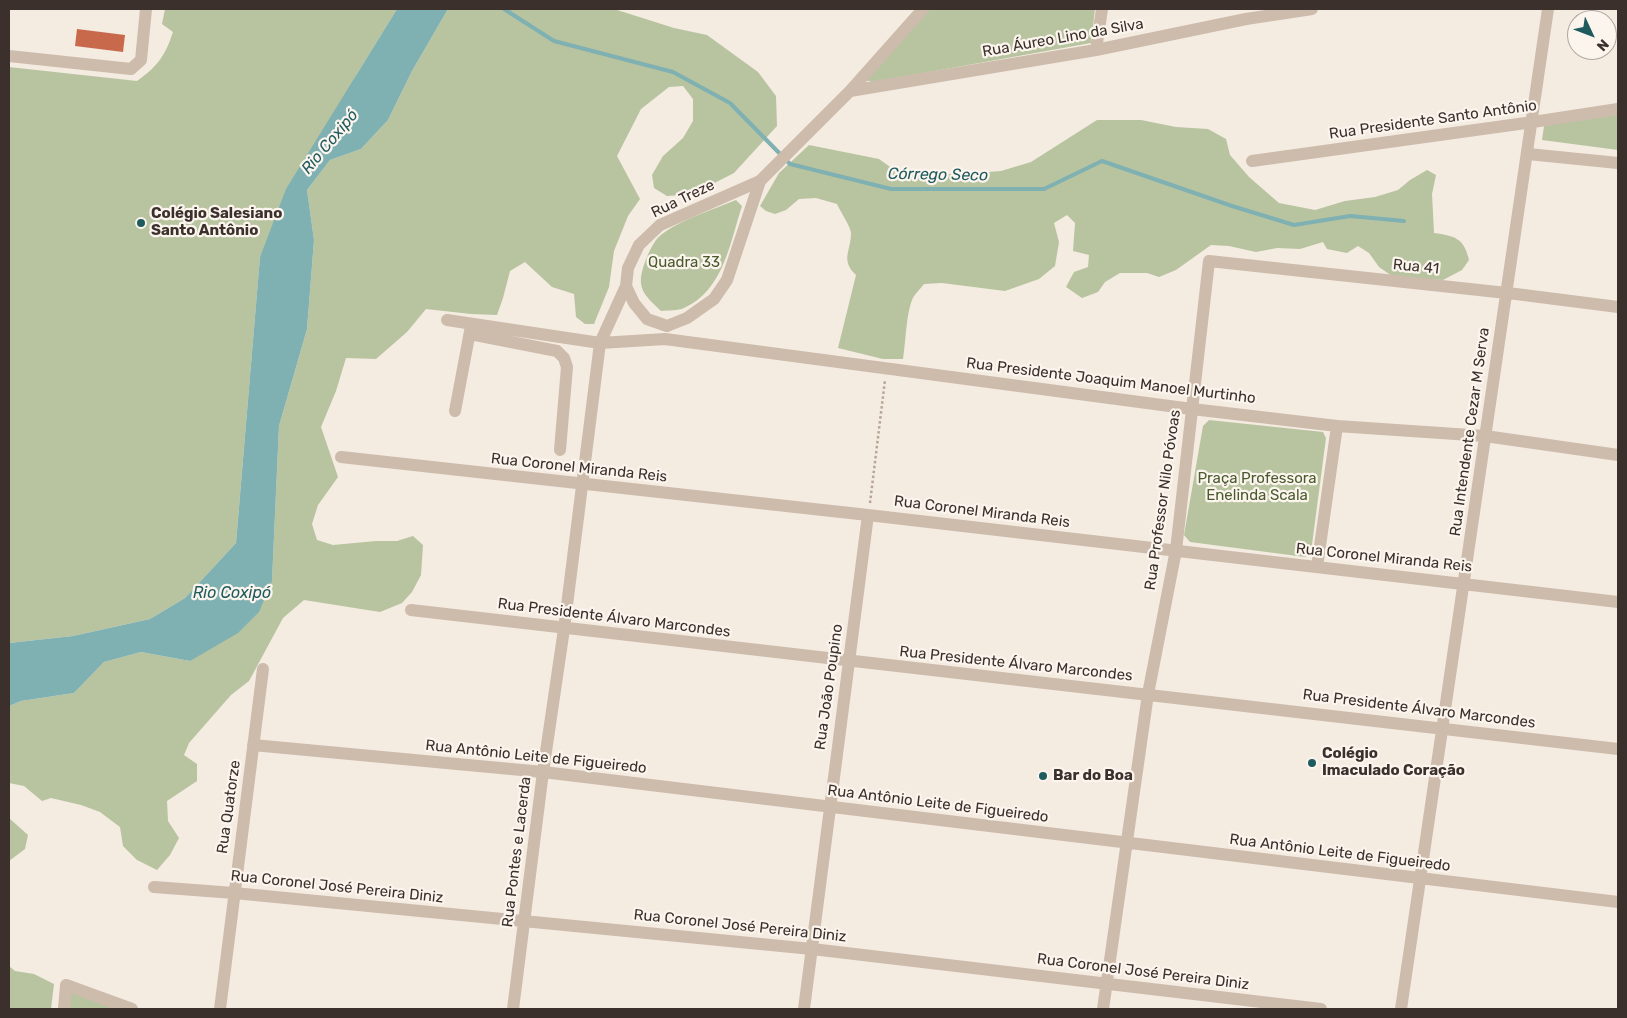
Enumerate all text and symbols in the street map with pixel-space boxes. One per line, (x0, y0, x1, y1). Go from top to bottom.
north arrow (1567, 10, 1617, 60)
street label: Rua Áureo Lino da Silva (981, 15, 1145, 61)
text: N (1593, 35, 1612, 54)
street label: Rua Presidente Santo Antônio (1328, 97, 1538, 143)
water label: Rio Coxipó (297, 106, 363, 178)
water label: Córrego Seco (888, 165, 988, 185)
street label: Rua Treze (648, 176, 718, 222)
place label: Colégio Salesiano Santo Antônio (151, 205, 282, 240)
marker: Colégio Salesiano Santo Antônio (135, 217, 147, 229)
park label: Quadra 33 (648, 254, 720, 272)
street label: Rua 41 (1392, 256, 1440, 278)
street label: Rua Intendente Cezar M Serva (1446, 327, 1494, 537)
street label: Rua Presidente Joaquim Manoel Murtinho (965, 354, 1257, 408)
street label: Rua Professor Nilo Póvoas (1141, 409, 1185, 591)
street label: Rua Coronel Miranda Reis (490, 450, 668, 486)
park label: Praça Professora Enelinda Scala (1197, 470, 1317, 505)
street label: Rua Coronel Miranda Reis (893, 492, 1071, 532)
street label: Rua Coronel Miranda Reis (1295, 540, 1473, 576)
water label: Rio Coxipó (193, 583, 271, 603)
street label: Rua Presidente Álvaro Marcondes (497, 595, 731, 641)
street label: Rua João Poupino (811, 623, 847, 751)
street label: Rua Presidente Álvaro Marcondes (898, 643, 1134, 685)
street label: Rua Presidente Álvaro Marcondes (1302, 686, 1536, 732)
street label: Rua Antônio Leite de Figueiredo (424, 736, 648, 778)
place label: Colégio Imaculado Coração (1322, 745, 1465, 780)
marker: Colégio Imaculado Coração (1306, 757, 1318, 769)
street label: Rua Quatorze (214, 759, 244, 855)
place label: Bar do Boa (1053, 767, 1133, 785)
marker: Bar do Boa (1037, 770, 1049, 782)
street label: Rua Pontes e Lacerda (499, 776, 535, 928)
street label: Rua Antônio Leite de Figueiredo (826, 782, 1050, 826)
street label: Rua Antônio Leite de Figueiredo (1228, 831, 1452, 875)
street label: Rua Coronel José Pereira Diniz (230, 867, 444, 907)
street label: Rua Coronel José Pereira Diniz (633, 906, 847, 946)
street label: Rua Coronel José Pereira Diniz (1036, 950, 1250, 994)

